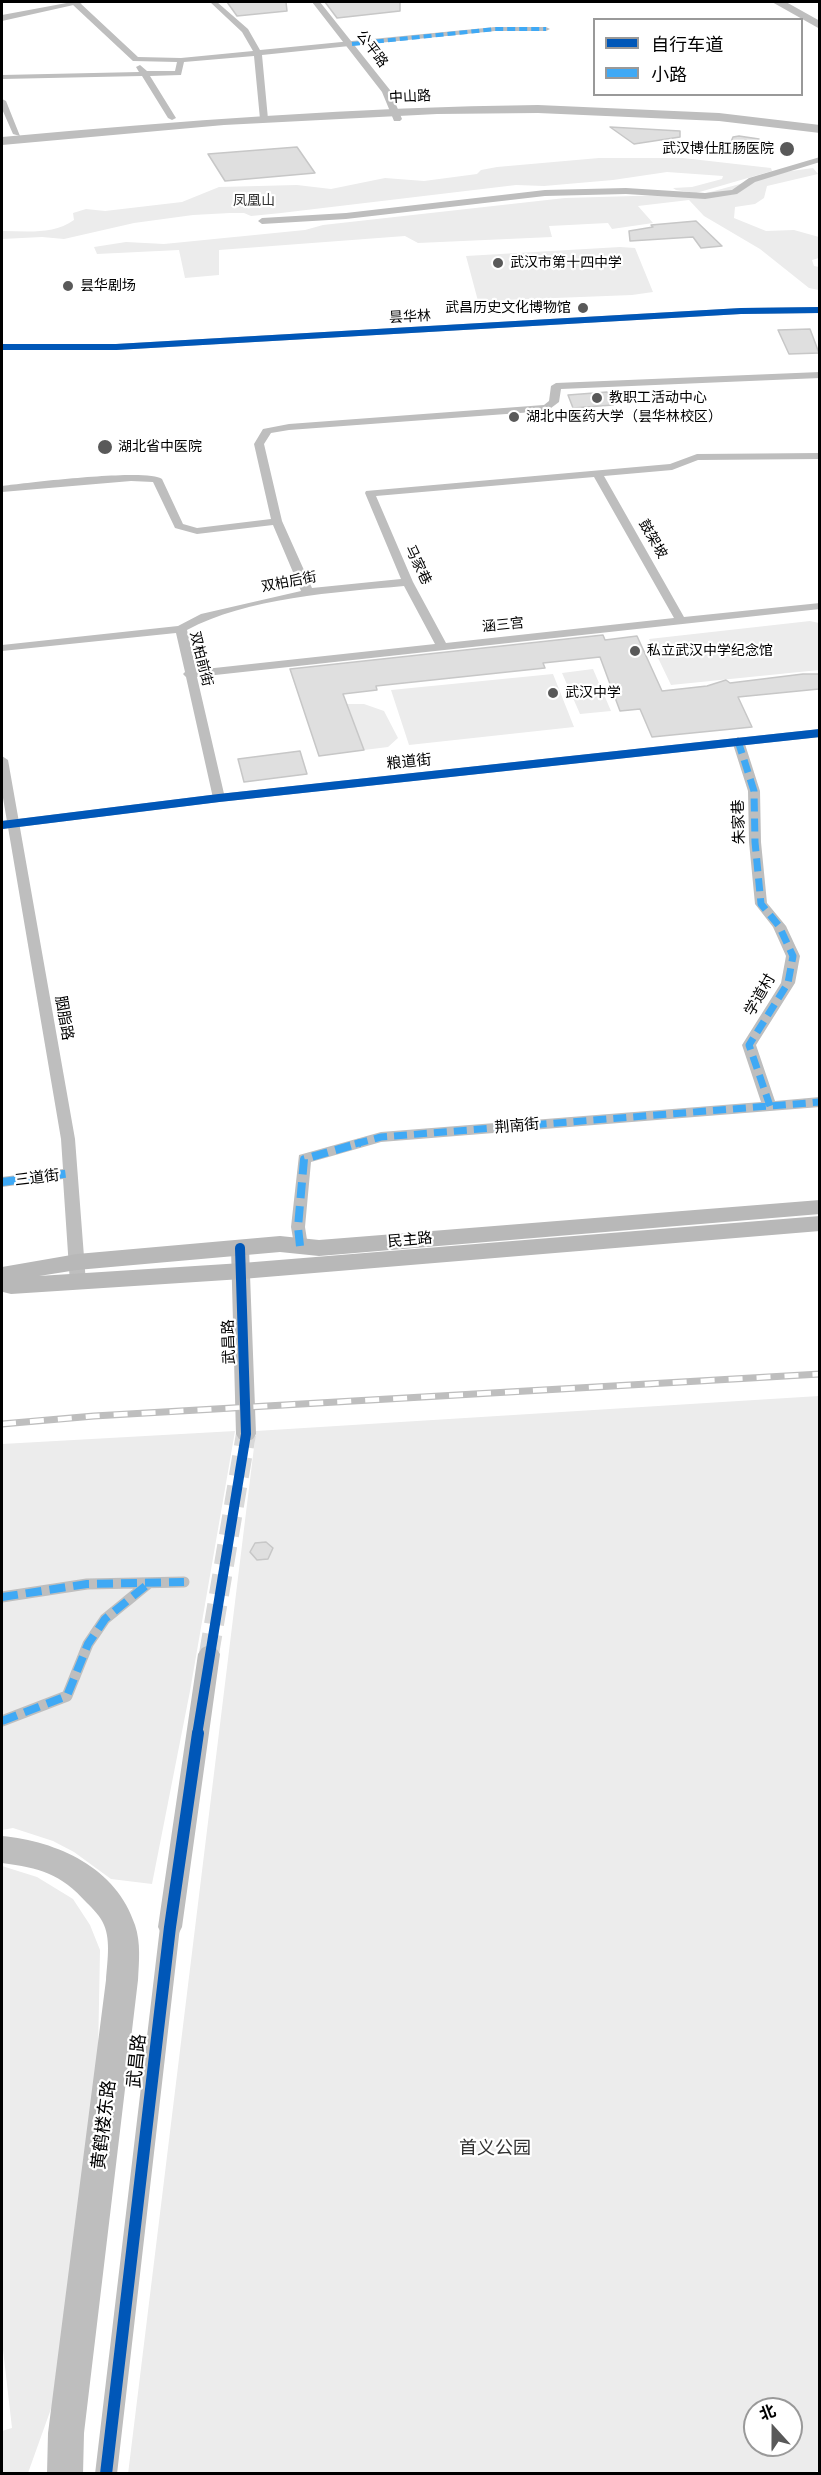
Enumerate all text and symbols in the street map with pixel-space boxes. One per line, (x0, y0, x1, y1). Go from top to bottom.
legend (593, 18, 803, 96)
street label: 公平路 (353, 27, 391, 71)
text: 自行车道 (651, 34, 723, 55)
text: 小路 (651, 64, 687, 85)
street label: 中山路 (389, 88, 431, 106)
marker: 武汉博仕肛肠医院 (778, 140, 796, 158)
place label: 武汉博仕肛肠医院 (662, 141, 774, 157)
park label: 凤凰山 (233, 193, 275, 209)
place label: 武汉市第十四中学 (510, 255, 622, 271)
marker: 武汉市第十四中学 (491, 256, 505, 270)
place label: 昙华剧场 (80, 278, 136, 294)
marker: 昙华剧场 (61, 279, 75, 293)
place label: 武昌历史文化博物馆 (445, 300, 571, 316)
marker: 武昌历史文化博物馆 (576, 301, 590, 315)
street label: 昙华林 (389, 308, 431, 326)
place label: 教职工活动中心 (609, 390, 707, 406)
marker: 教职工活动中心 (590, 391, 604, 405)
place label: 湖北中医药大学（昙华林校区） (526, 409, 722, 425)
marker: 湖北中医药大学（昙华林校区） (507, 410, 521, 424)
marker: 湖北省中医院 (96, 438, 114, 456)
place label: 湖北省中医院 (118, 439, 202, 455)
street label: 鼓架坡 (635, 517, 671, 561)
street label: 马家巷 (402, 542, 434, 588)
street label: 双柏后街 (260, 568, 318, 596)
street label: 涵三宫 (481, 614, 525, 636)
street label: 双柏前街 (186, 630, 216, 688)
place label: 私立武汉中学纪念馆 (647, 643, 773, 659)
marker: 私立武汉中学纪念馆 (628, 644, 642, 658)
place label: 武汉中学 (565, 685, 621, 701)
marker: 武汉中学 (546, 686, 560, 700)
street label: 粮道街 (386, 751, 432, 773)
street label: 朱家巷 (729, 799, 749, 845)
street label: 学道村 (741, 971, 779, 1019)
street label: 胭脂路 (51, 994, 77, 1042)
street label: 荆南街 (494, 1115, 540, 1137)
street label: 三道街 (14, 1166, 60, 1190)
street label: 民主路 (387, 1229, 433, 1251)
street label: 武昌路 (219, 1319, 239, 1365)
street label: 武昌路 (123, 2033, 151, 2089)
street label: 黄鹤楼东路 (88, 2079, 120, 2171)
park label: 首义公园 (459, 2138, 531, 2160)
north arrow (743, 2397, 803, 2457)
text: 北 (756, 2400, 778, 2424)

